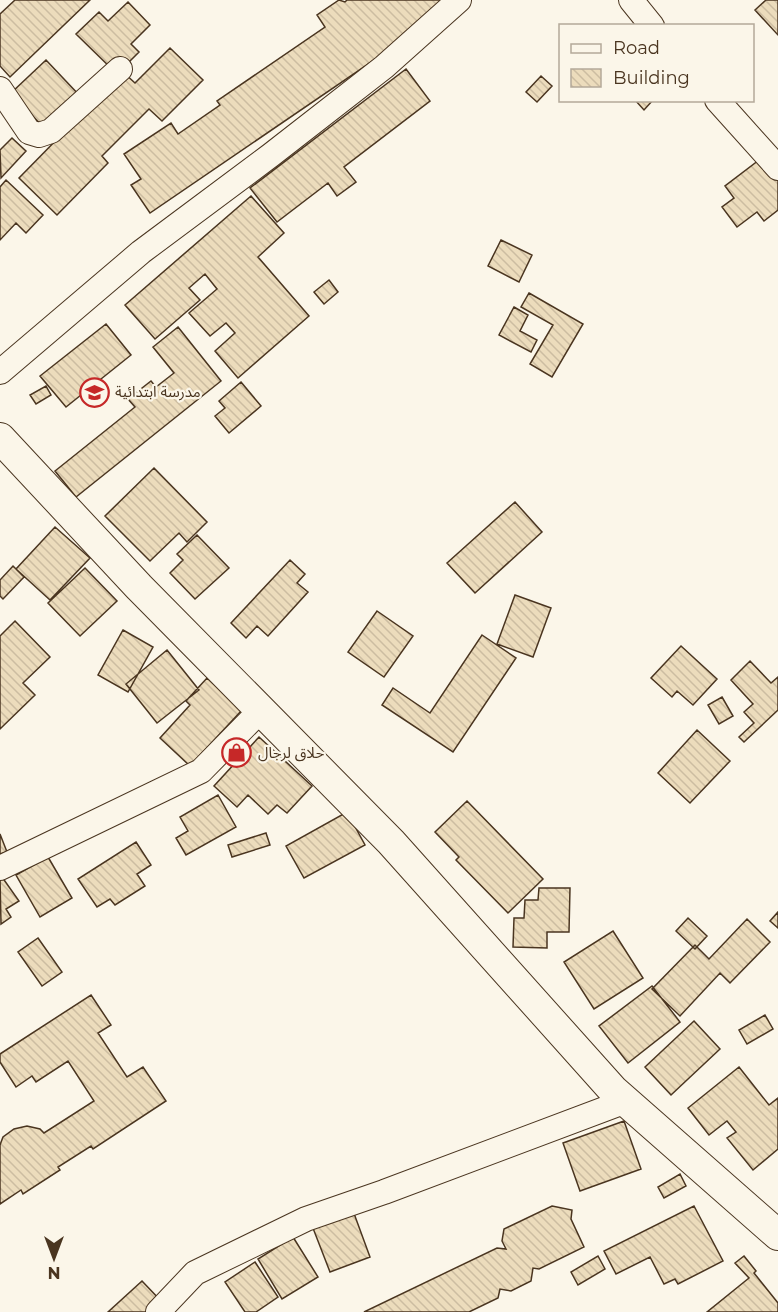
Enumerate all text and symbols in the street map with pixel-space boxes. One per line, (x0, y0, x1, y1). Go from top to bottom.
legend (559, 24, 754, 102)
text: Road (613, 37, 660, 59)
text: Building (613, 67, 690, 89)
school or university icon: مدرسة ابتدائية (78, 376, 110, 408)
place label: مدرسة ابتدائية (115, 382, 201, 401)
shop icon: حلاق لرجال (221, 737, 253, 769)
place label: حلاق لرجال (258, 743, 324, 762)
north arrow (24, 1228, 84, 1288)
text: N (48, 1263, 60, 1282)

